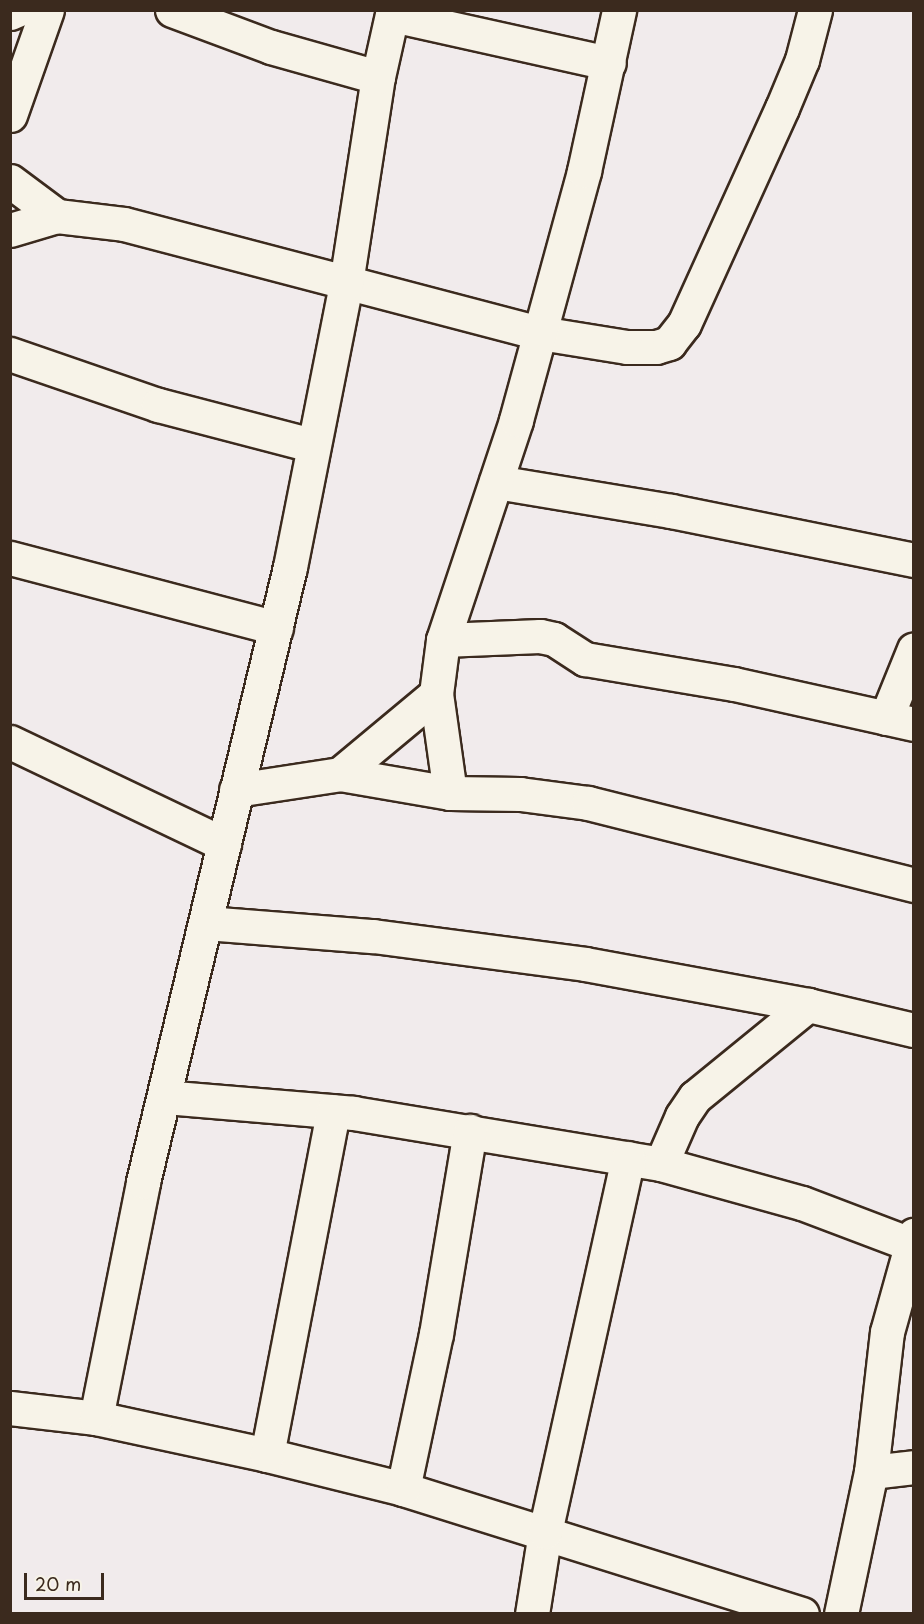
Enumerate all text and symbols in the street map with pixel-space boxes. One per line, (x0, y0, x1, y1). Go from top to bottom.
scale bar (27, 1561, 106, 1599)
text: 20 m (35, 1570, 81, 1597)

